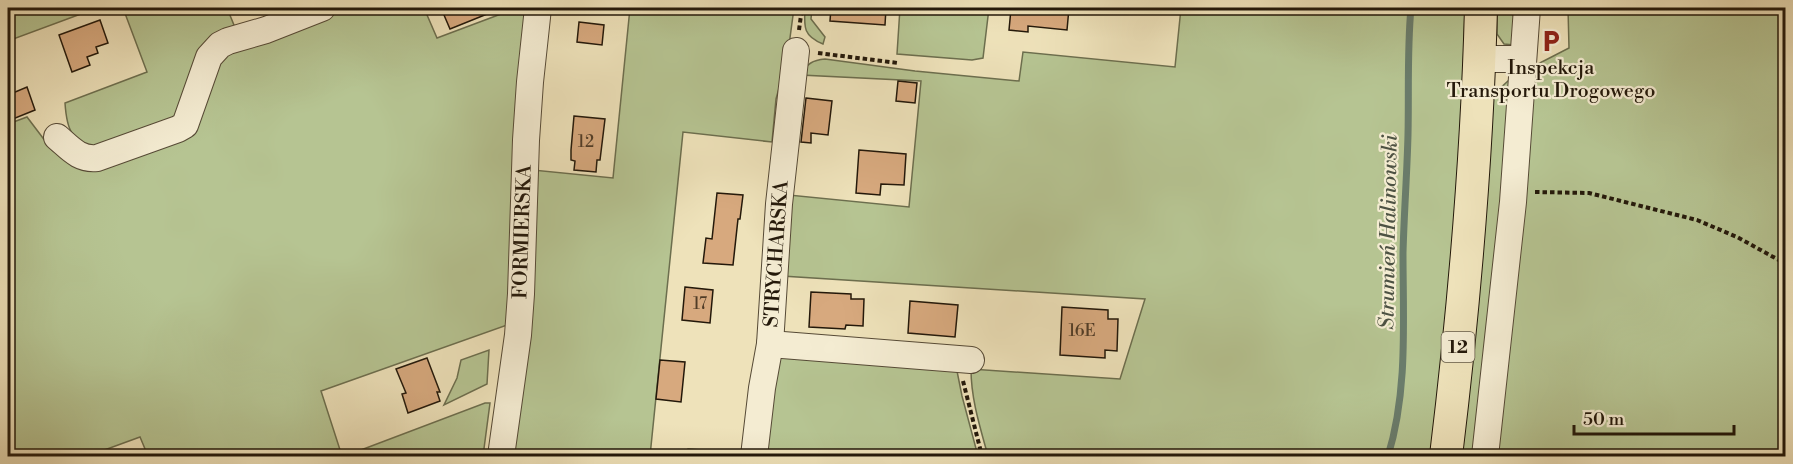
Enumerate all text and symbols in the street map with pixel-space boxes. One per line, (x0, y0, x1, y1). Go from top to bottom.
parking icon: Inspekcja Transportu Drogowego (1538, 28, 1564, 54)
place label: Inspekcja Transportu Drogowego (1447, 56, 1655, 104)
house number: 12 (578, 132, 594, 152)
water label: Strumień Halinowski (1374, 134, 1404, 330)
street label: FORMIERSKA (508, 163, 538, 300)
street label: STRYCHARSKA (759, 178, 795, 328)
house number: 17 (693, 294, 707, 314)
house number: 16E (1068, 321, 1096, 341)
road number: 12 (1442, 332, 1474, 362)
scale bar (1574, 398, 1734, 436)
text: 50 m (1583, 408, 1625, 431)

